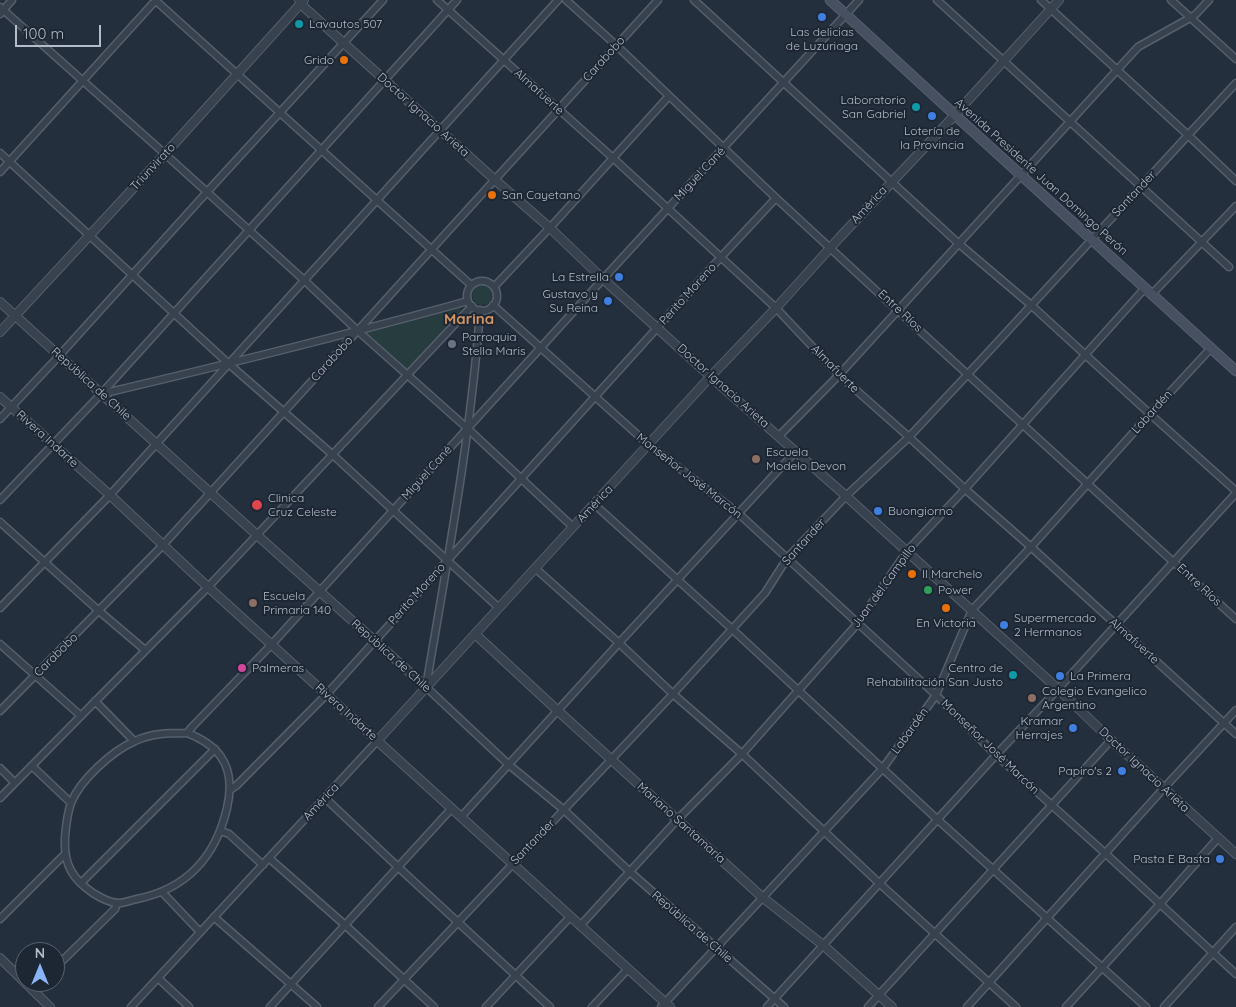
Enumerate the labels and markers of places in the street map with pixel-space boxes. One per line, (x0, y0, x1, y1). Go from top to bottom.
marker: Las delicias de Luzuriaga (816, 11, 828, 23)
place label: Lavautos 507 (309, 17, 382, 31)
marker: Lavautos 507 (293, 18, 305, 30)
place label: Las delicias de Luzuriaga (786, 25, 858, 53)
place label: Grido (304, 53, 334, 67)
marker: Grido (338, 54, 350, 66)
place label: Laboratorio San Gabriel (840, 93, 906, 121)
marker: Laboratorio San Gabriel (910, 101, 922, 113)
marker: Lotería de la Provincia (926, 110, 938, 122)
place label: Lotería de la Provincia (900, 124, 964, 152)
place label: San Cayetano (502, 188, 580, 202)
marker: San Cayetano (486, 189, 498, 201)
place label: La Estrella (552, 270, 609, 284)
marker: La Estrella (613, 271, 625, 283)
place label: Gustavo y Su Reina (542, 287, 598, 315)
marker: Gustavo y Su Reina (602, 295, 614, 307)
place label: Parroquia Stella Maris (462, 330, 526, 358)
marker: Parroquia Stella Maris (446, 338, 458, 350)
place label: Escuela Modelo Devon (766, 445, 846, 473)
marker: Escuela Modelo Devon (750, 453, 762, 465)
place label: Clinica Cruz Celeste (268, 491, 337, 519)
marker: Clinica Cruz Celeste (250, 498, 264, 512)
place label: Buongiorno (888, 504, 953, 518)
marker: Buongiorno (872, 505, 884, 517)
place label: Il Marchelo (922, 567, 982, 581)
marker: Il Marchelo (906, 568, 918, 580)
place label: Power (938, 583, 973, 597)
marker: Power (922, 584, 934, 596)
place label: Escuela Primaria 140 (263, 589, 331, 617)
marker: Escuela Primaria 140 (247, 597, 259, 609)
marker: En Victoria (940, 602, 952, 614)
place label: Supermercado 2 Hermanos (1014, 611, 1096, 639)
place label: En Victoria (916, 616, 976, 630)
marker: Supermercado 2 Hermanos (998, 619, 1010, 631)
place label: Palmeras (252, 661, 304, 675)
place label: Centro de Rehabilitación San Justo (867, 661, 1003, 689)
marker: Palmeras (236, 662, 248, 674)
marker: Centro de Rehabilitación San Justo (1007, 669, 1019, 681)
place label: La Primera (1070, 669, 1131, 683)
marker: La Primera (1054, 670, 1066, 682)
place label: Colegio Evangelico Argentino (1042, 684, 1147, 712)
marker: Colegio Evangelico Argentino (1026, 692, 1038, 704)
place label: Kramar Herrajes (1016, 714, 1063, 742)
marker: Kramar Herrajes (1067, 722, 1079, 734)
place label: Papiro's 2 (1058, 764, 1112, 778)
marker: Papiro's 2 (1116, 765, 1128, 777)
place label: Pasta E Basta (1133, 852, 1210, 866)
marker: Pasta E Basta (1214, 853, 1226, 865)

